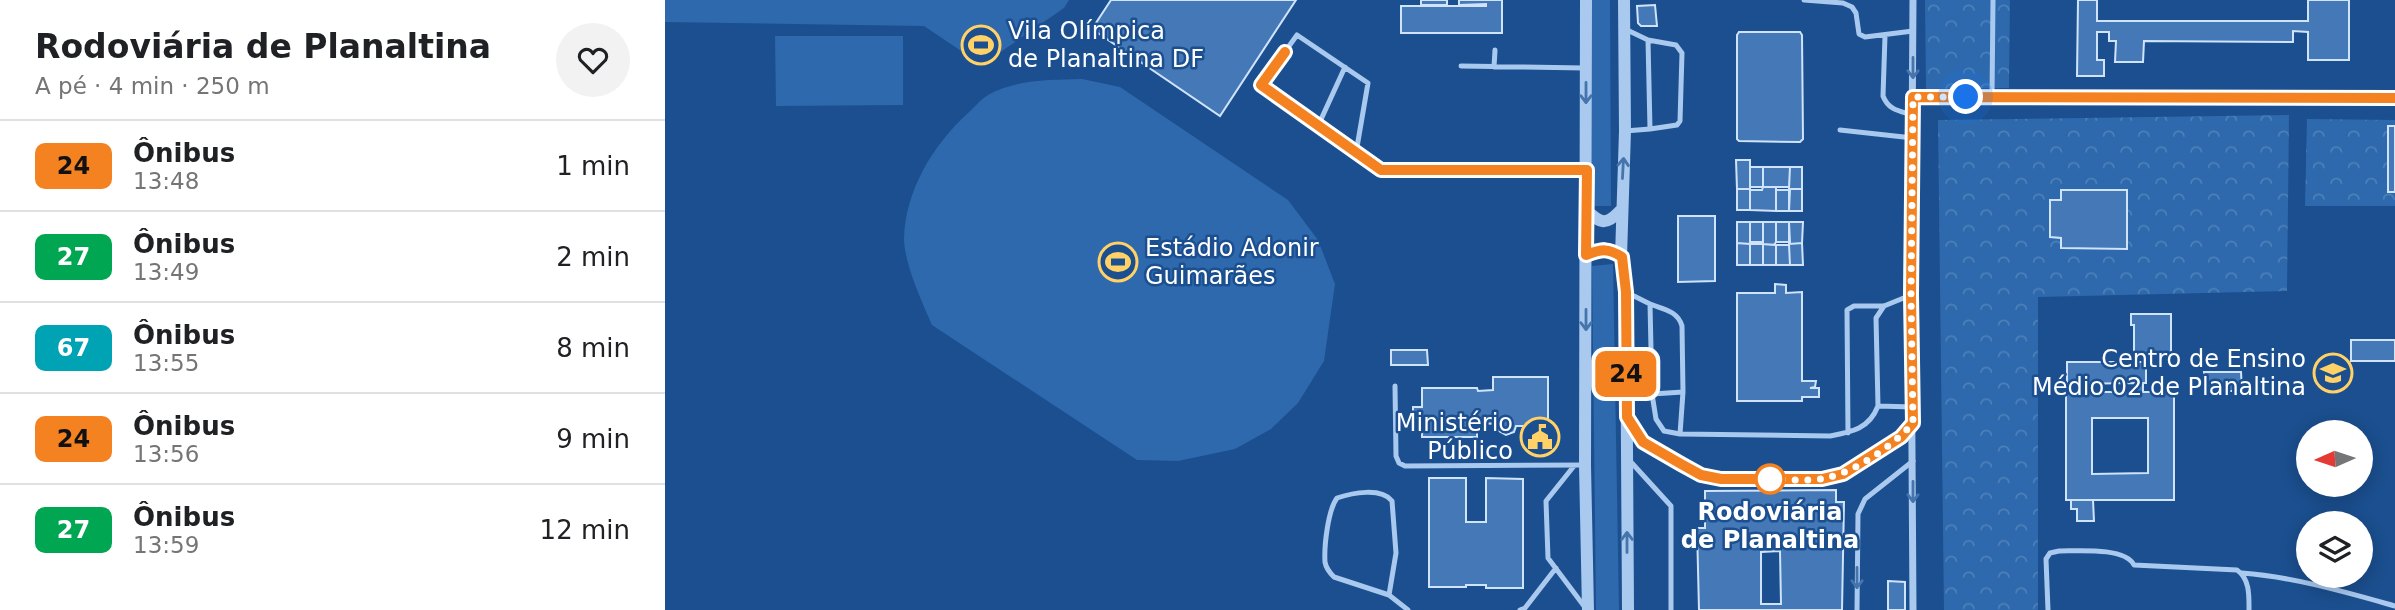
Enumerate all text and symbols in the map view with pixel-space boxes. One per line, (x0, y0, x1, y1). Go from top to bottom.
place label: Vila Olímpica de Planaltina DF (1008, 17, 1204, 73)
button: heart (556, 23, 630, 97)
sports icon: Vila Olímpica de Planaltina DF (960, 24, 1002, 66)
text: Rodoviária de Planaltina (35, 27, 491, 66)
one-way arrow (1906, 56, 1920, 79)
text: A pé · 4 min · 250 m (35, 73, 270, 99)
your location (1948, 79, 1983, 114)
one-way arrow (1579, 81, 1593, 104)
text: Ônibus (133, 138, 235, 168)
text: 1 min (556, 151, 630, 181)
text: 24 (57, 152, 90, 180)
one-way arrow (1617, 156, 1630, 179)
text: 13:48 (133, 168, 199, 194)
text: Ônibus (133, 229, 235, 259)
place label: Estádio Adonir Guimarães (1145, 234, 1319, 290)
sports icon: Estádio Adonir Guimarães (1097, 241, 1139, 283)
text: 2 min (556, 242, 630, 272)
text: 27 (57, 243, 90, 271)
text: 13:49 (133, 259, 199, 285)
one-way arrow (1579, 308, 1593, 331)
text: Ônibus (133, 320, 235, 350)
text: 8 min (556, 333, 630, 363)
text: 67 (57, 334, 90, 362)
place label: Centro de Ensino Médio 02 de Planaltina (2032, 345, 2306, 401)
text: 13:55 (133, 350, 199, 376)
line badge: 24 (1595, 351, 1657, 397)
school or university icon: Centro de Ensino Médio 02 de Planaltina (2312, 352, 2354, 394)
text: 24 (1609, 360, 1643, 388)
place label: Ministério Público (1396, 409, 1513, 465)
text: Ônibus (133, 411, 235, 441)
public building icon: Ministério Público (1519, 416, 1561, 458)
north arrow (2296, 420, 2373, 497)
map controls (2296, 420, 2373, 588)
text: 9 min (556, 424, 630, 454)
text: 24 (57, 425, 90, 453)
text: 13:56 (133, 441, 199, 467)
marker: Rodoviária de Planaltina (1755, 464, 1785, 494)
one-way arrow (1906, 480, 1920, 503)
place label: Rodoviária de Planaltina (1681, 498, 1859, 554)
text: Ônibus (133, 502, 235, 532)
button: layers (2296, 511, 2373, 588)
text: 12 min (540, 515, 630, 545)
text: 27 (57, 516, 90, 544)
one-way arrow (1621, 531, 1634, 554)
text: 13:59 (133, 532, 199, 558)
one-way arrow (1850, 566, 1864, 589)

